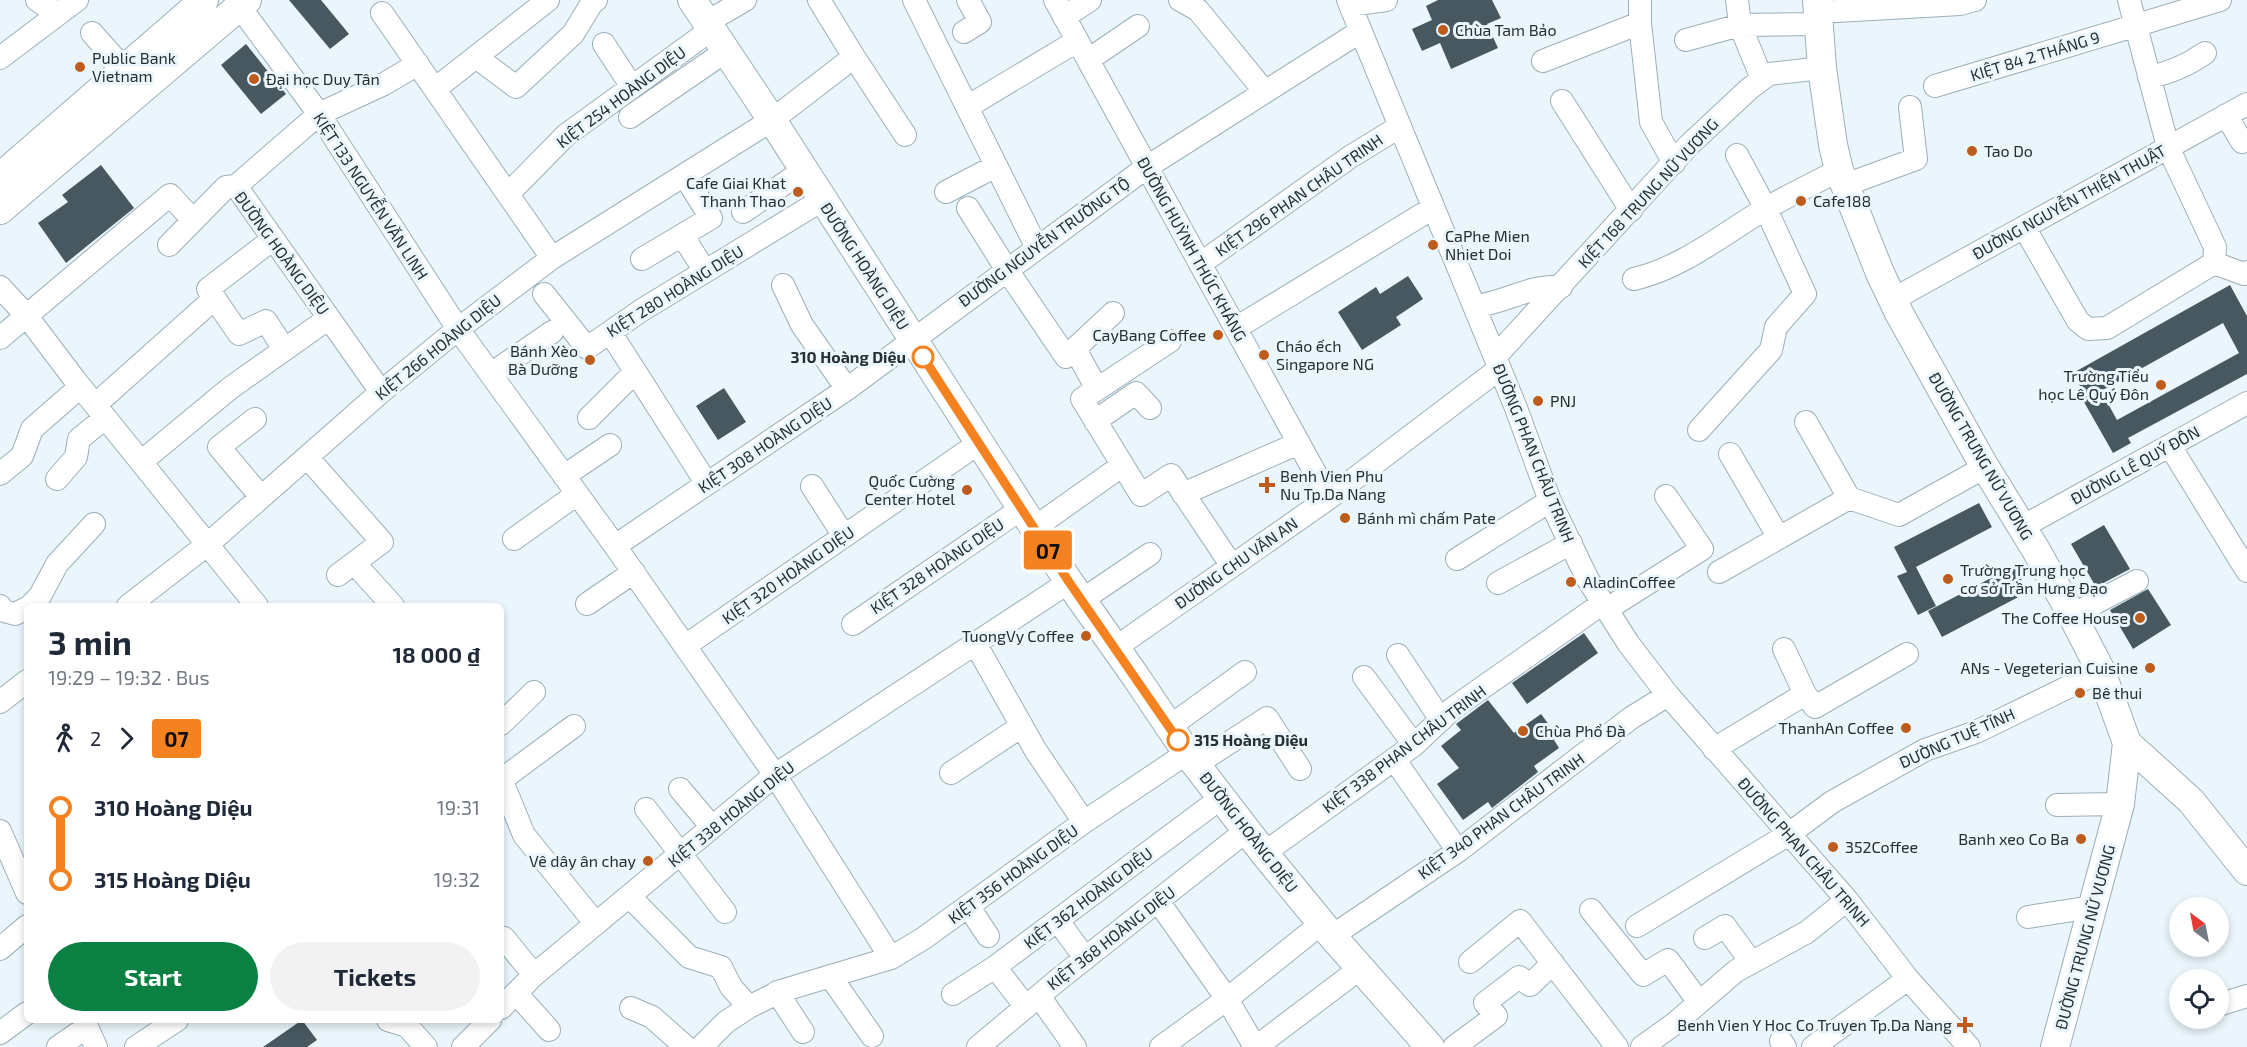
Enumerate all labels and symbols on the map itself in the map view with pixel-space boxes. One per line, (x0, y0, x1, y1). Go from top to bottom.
place label: Chùa Tam Bảo (1455, 20, 1556, 39)
marker: Chùa Tam Bảo (1436, 23, 1450, 37)
street label: KIỆT 84 2 THÁNG 9 (1968, 27, 2102, 84)
street label: KIỆT 254 HOÀNG DIỆU (552, 42, 689, 151)
place label: Public Bank Vietnam (92, 48, 176, 85)
marker: Public Bank Vietnam (73, 60, 87, 74)
place label: Đại học Duy Tân (266, 69, 380, 88)
marker: Đại học Duy Tân (247, 72, 261, 86)
street label: KIỆT 133 NGUYỄN VĂN LINH (310, 108, 434, 283)
street label: KIỆT 168 TRƯNG NỮ VƯƠNG (1573, 114, 1722, 271)
street label: KIỆT 296 PHAN CHÂU TRINH (1211, 130, 1386, 260)
street label: ĐƯỜNG NGUYỄN THIỆN THUẬT (1968, 139, 2169, 263)
place label: Tao Do (1984, 141, 2033, 160)
marker: Tao Do (1965, 144, 1979, 158)
street label: ĐƯỜNG HUỲNH THÚC KHÁNG (1134, 153, 1251, 344)
street label: ĐƯỜNG NGUYỄN TRƯỜNG TỘ (954, 172, 1133, 310)
place label: Cafe Giai Khat Thanh Thao (686, 173, 786, 210)
marker: Cafe Giai Khat Thanh Thao (791, 185, 805, 199)
street label: ĐƯỜNG HOÀNG DIỆU (231, 187, 334, 318)
place label: Cafe188 (1813, 191, 1871, 210)
marker: Cafe188 (1794, 194, 1808, 208)
street label: ĐƯỜNG HOÀNG DIỆU (817, 198, 914, 333)
place label: CaPhe Mien Nhiet Doi (1445, 226, 1530, 263)
marker: CaPhe Mien Nhiet Doi (1426, 238, 1440, 252)
street label: KIỆT 280 HOÀNG DIỆU (603, 241, 747, 340)
street label: KIỆT 266 HOÀNG DIỆU (371, 290, 504, 403)
place label: CayBang Coffee (1093, 325, 1206, 344)
marker: CayBang Coffee (1211, 328, 1225, 342)
place label: Cháo ếch Singapore NG (1276, 336, 1374, 373)
place label: Bánh Xèo Bà Dưỡng (508, 341, 578, 378)
marker: 310 Hoàng Diệu (912, 346, 934, 368)
place label: 310 Hoàng Diệu (791, 347, 906, 366)
marker: Cháo ếch Singapore NG (1257, 348, 1271, 362)
marker: Bánh Xèo Bà Dưỡng (583, 353, 597, 367)
street label: ĐƯỜNG PHAN CHÂU TRINH (1490, 361, 1579, 545)
place label: Trường Tiểu học Lê Quý Đôn (2038, 366, 2149, 404)
street label: ĐƯỜNG TRƯNG NỮ VƯƠNG (1926, 368, 2037, 543)
marker: Trường Tiểu học Lê Quý Đôn (2154, 378, 2168, 392)
place label: PNJ (1550, 391, 1576, 410)
street label: KIỆT 308 HOÀNG DIỆU (694, 393, 835, 497)
marker: PNJ (1531, 394, 1545, 408)
street label: ĐƯỜNG LÊ QUÝ ĐÔN (2067, 421, 2203, 509)
place label: Benh Vien Phu Nu Tp.Da Nang (1280, 466, 1386, 503)
place label: Quốc Cường Center Hotel (864, 471, 955, 508)
marker: Benh Vien Phu Nu Tp.Da Nang (1258, 476, 1276, 494)
marker: Quốc Cường Center Hotel (960, 483, 974, 497)
place label: Bánh mì chấm Pate (1357, 508, 1496, 527)
marker: Bánh mì chấm Pate (1338, 511, 1352, 525)
street label: ĐƯỜNG CHU VĂN AN (1171, 513, 1301, 612)
street label: KIỆT 328 HOÀNG DIỆU (866, 514, 1007, 617)
street label: KIỆT 320 HOÀNG DIỆU (718, 522, 857, 627)
line badge: 07 (1021, 530, 1075, 570)
place label: Trường Trung học cơ sở Trần Hưng Đạo (1960, 560, 2108, 597)
place label: AladinCoffee (1583, 572, 1676, 591)
marker: Trường Trung học cơ sở Trần Hưng Đạo (1941, 572, 1955, 586)
marker: AladinCoffee (1564, 575, 1578, 589)
place label: The Coffee House (2001, 608, 2128, 627)
marker: The Coffee House (2133, 611, 2147, 625)
place label: TuongVy Coffee (962, 626, 1074, 645)
marker: TuongVy Coffee (1079, 629, 1093, 643)
place label: ANs - Vegeterian Cuisine (1961, 658, 2138, 677)
marker: ANs - Vegeterian Cuisine (2143, 661, 2157, 675)
street label: KIỆT 338 PHAN CHÂU TRINH (1318, 681, 1489, 816)
place label: Bê thui (2092, 683, 2142, 702)
marker: Bê thui (2073, 686, 2087, 700)
street label: ĐƯỜNG TUỆ TĨNH (1896, 704, 2018, 772)
place label: ThanhAn Coffee (1779, 718, 1894, 737)
place label: Chùa Phổ Đà (1535, 721, 1626, 740)
marker: ThanhAn Coffee (1899, 721, 1913, 735)
marker: Chùa Phổ Đà (1516, 724, 1530, 738)
marker: 315 Hoàng Diệu (1167, 729, 1189, 751)
place label: 315 Hoàng Diệu (1194, 730, 1308, 749)
street label: KIỆT 340 PHAN CHÂU TRINH (1414, 749, 1588, 882)
street label: KIỆT 338 HOÀNG DIỆU (664, 757, 798, 870)
street label: ĐƯỜNG HOÀNG DIỆU (1196, 768, 1302, 896)
street label: ĐƯỜNG PHAN CHÂU TRINH (1734, 773, 1874, 930)
street label: KIỆT 356 HOÀNG DIỆU (944, 820, 1081, 927)
place label: Banh xeo Co Ba (1958, 829, 2069, 848)
marker: Banh xeo Co Ba (2074, 832, 2088, 846)
place label: 352Coffee (1845, 837, 1918, 856)
marker: 352Coffee (1826, 840, 1840, 854)
street label: ĐƯỜNG TRƯNG NỮ VƯƠNG (2051, 842, 2118, 1031)
street label: KIỆT 362 HOÀNG DIỆU (1020, 843, 1156, 952)
place label: Vê dây ân chay (529, 851, 637, 870)
marker: Vê dây ân chay (641, 854, 655, 868)
street label: KIỆT 368 HOÀNG DIỆU (1043, 882, 1178, 993)
north arrow (2169, 897, 2229, 957)
place label: Benh Vien Y Hoc Co Truyen Tp.Da Nang (1677, 1015, 1952, 1034)
marker: Benh Vien Y Hoc Co Truyen Tp.Da Nang (1956, 1016, 1974, 1034)

